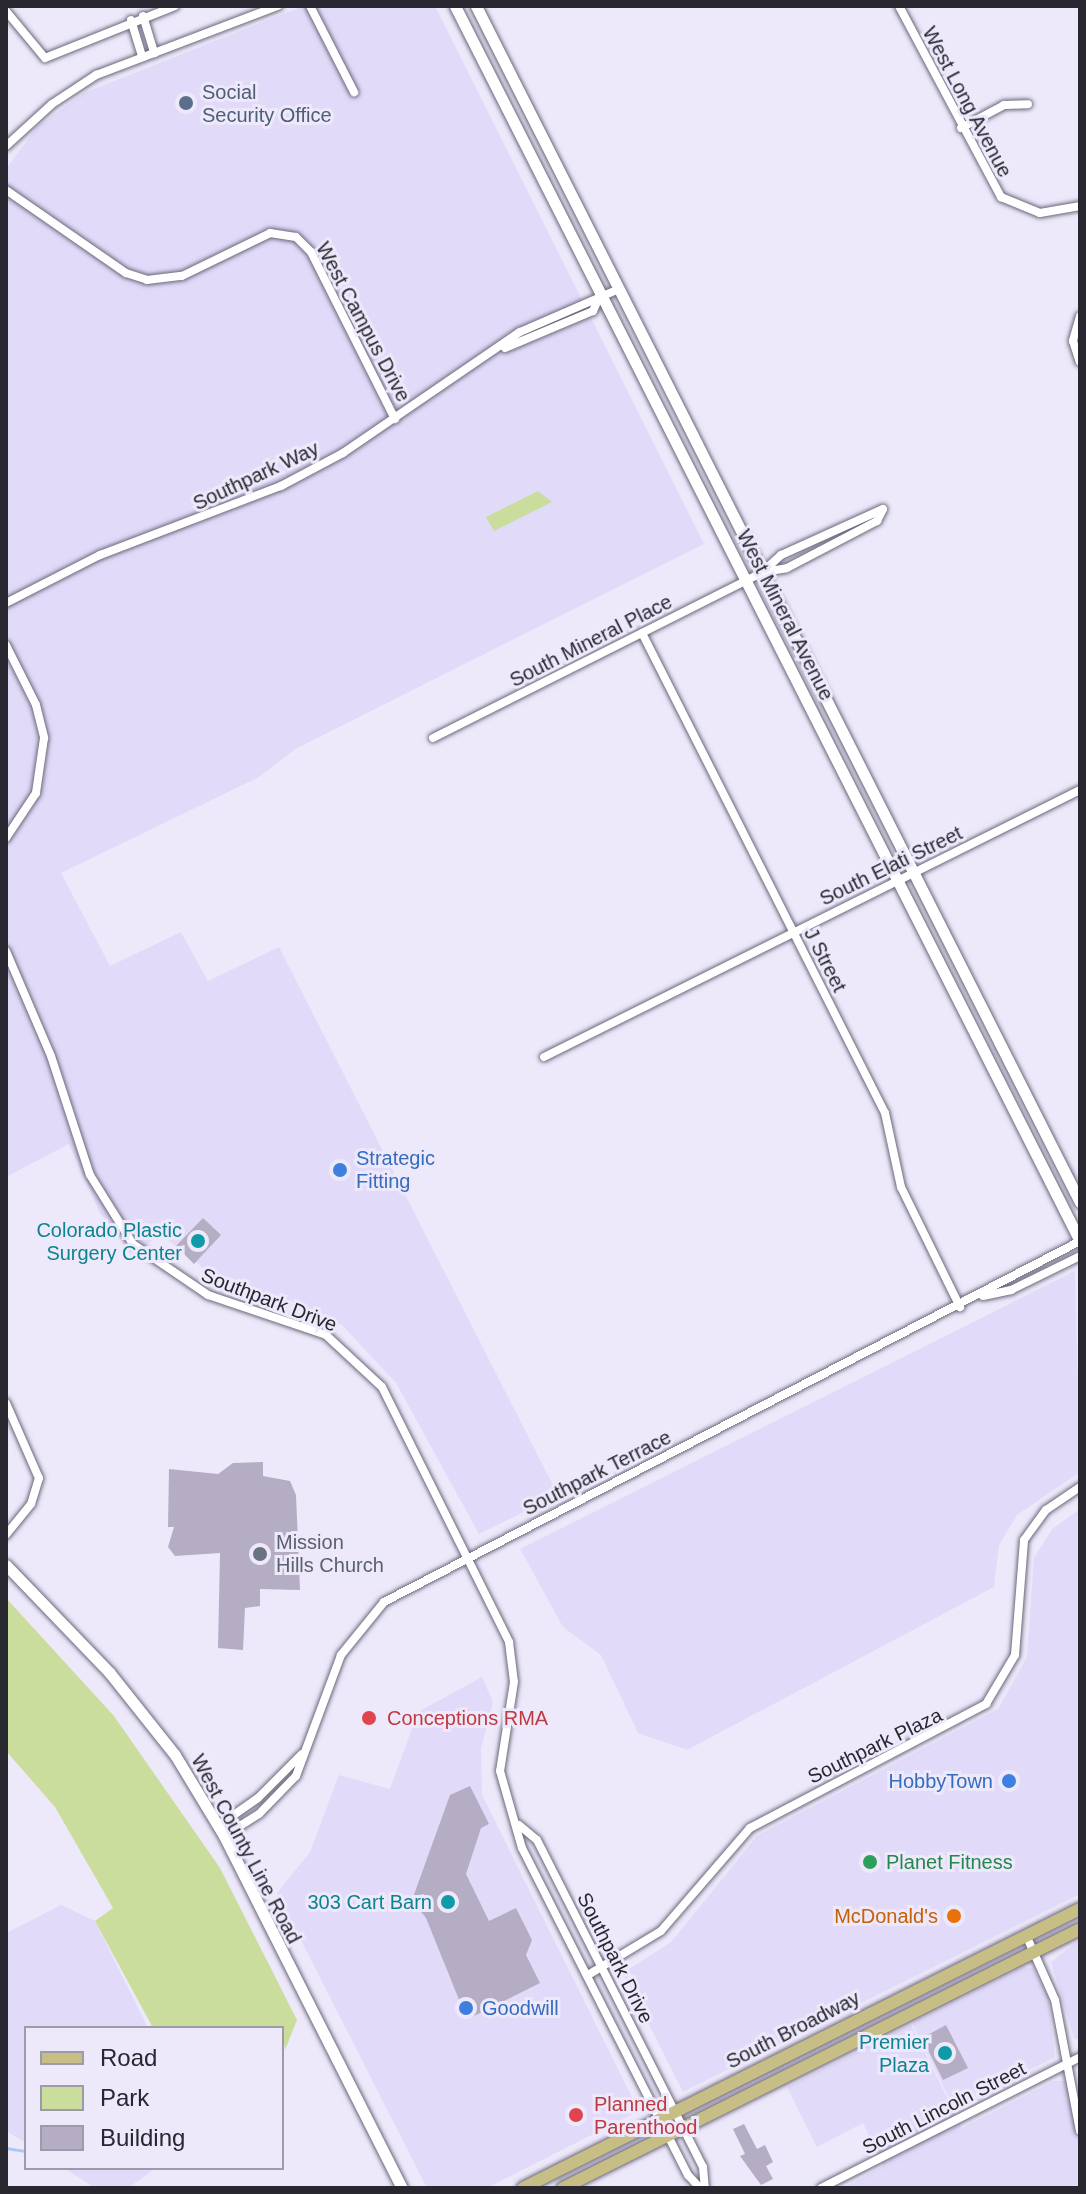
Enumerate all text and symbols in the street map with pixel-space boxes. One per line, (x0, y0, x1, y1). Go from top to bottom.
street label: West Long Avenue (917, 22, 1017, 182)
place label: Social Security Office (202, 80, 332, 127)
marker: Social Security Office (177, 94, 195, 112)
street label: West Campus Drive (311, 238, 415, 406)
street label: Southpark Way (189, 436, 323, 516)
street label: West Mineral Avenue (731, 525, 839, 705)
street label: South Mineral Place (506, 590, 676, 692)
street label: South Elati Street (816, 821, 966, 911)
street label: J Street (799, 924, 851, 996)
place label: Strategic Fitting (356, 1146, 435, 1193)
marker: Strategic Fitting (331, 1161, 349, 1179)
place label: Colorado Plastic Surgery Center (36, 1218, 182, 1265)
marker: Colorado Plastic Surgery Center (189, 1232, 207, 1250)
street label: Southpark Drive (198, 1263, 340, 1337)
street label: Southpark Terrace (519, 1425, 675, 1521)
place label: Mission Hills Church (276, 1530, 384, 1577)
marker: Mission Hills Church (251, 1545, 269, 1563)
street label: Southpark Plaza (804, 1703, 946, 1789)
place label: Conceptions RMA (387, 1706, 548, 1730)
marker: Conceptions RMA (358, 1707, 380, 1729)
street label: West County Line Road (186, 1750, 306, 1948)
place label: HobbyTown (888, 1769, 993, 1793)
marker: HobbyTown (1000, 1772, 1018, 1790)
place label: Planet Fitness (886, 1850, 1013, 1874)
marker: Planet Fitness (861, 1853, 879, 1871)
street label: Southpark Drive (572, 1889, 658, 2027)
place label: 303 Cart Barn (307, 1890, 432, 1914)
marker: 303 Cart Barn (439, 1893, 457, 1911)
place label: McDonald's (834, 1904, 938, 1928)
marker: McDonald's (945, 1907, 963, 1925)
street label: South Broadway (722, 1986, 864, 2074)
place label: Goodwill (482, 1996, 559, 2020)
marker: Goodwill (457, 1999, 475, 2017)
legend (24, 2026, 284, 2170)
place label: Premier Plaza (859, 2030, 929, 2077)
text: Road (100, 2044, 157, 2071)
marker: Premier Plaza (936, 2044, 954, 2062)
street label: South Lincoln Street (858, 2056, 1030, 2160)
text: Park (100, 2084, 149, 2111)
place label: Planned Parenthood (594, 2092, 697, 2139)
marker: Planned Parenthood (565, 2104, 587, 2126)
text: Building (100, 2124, 185, 2151)

